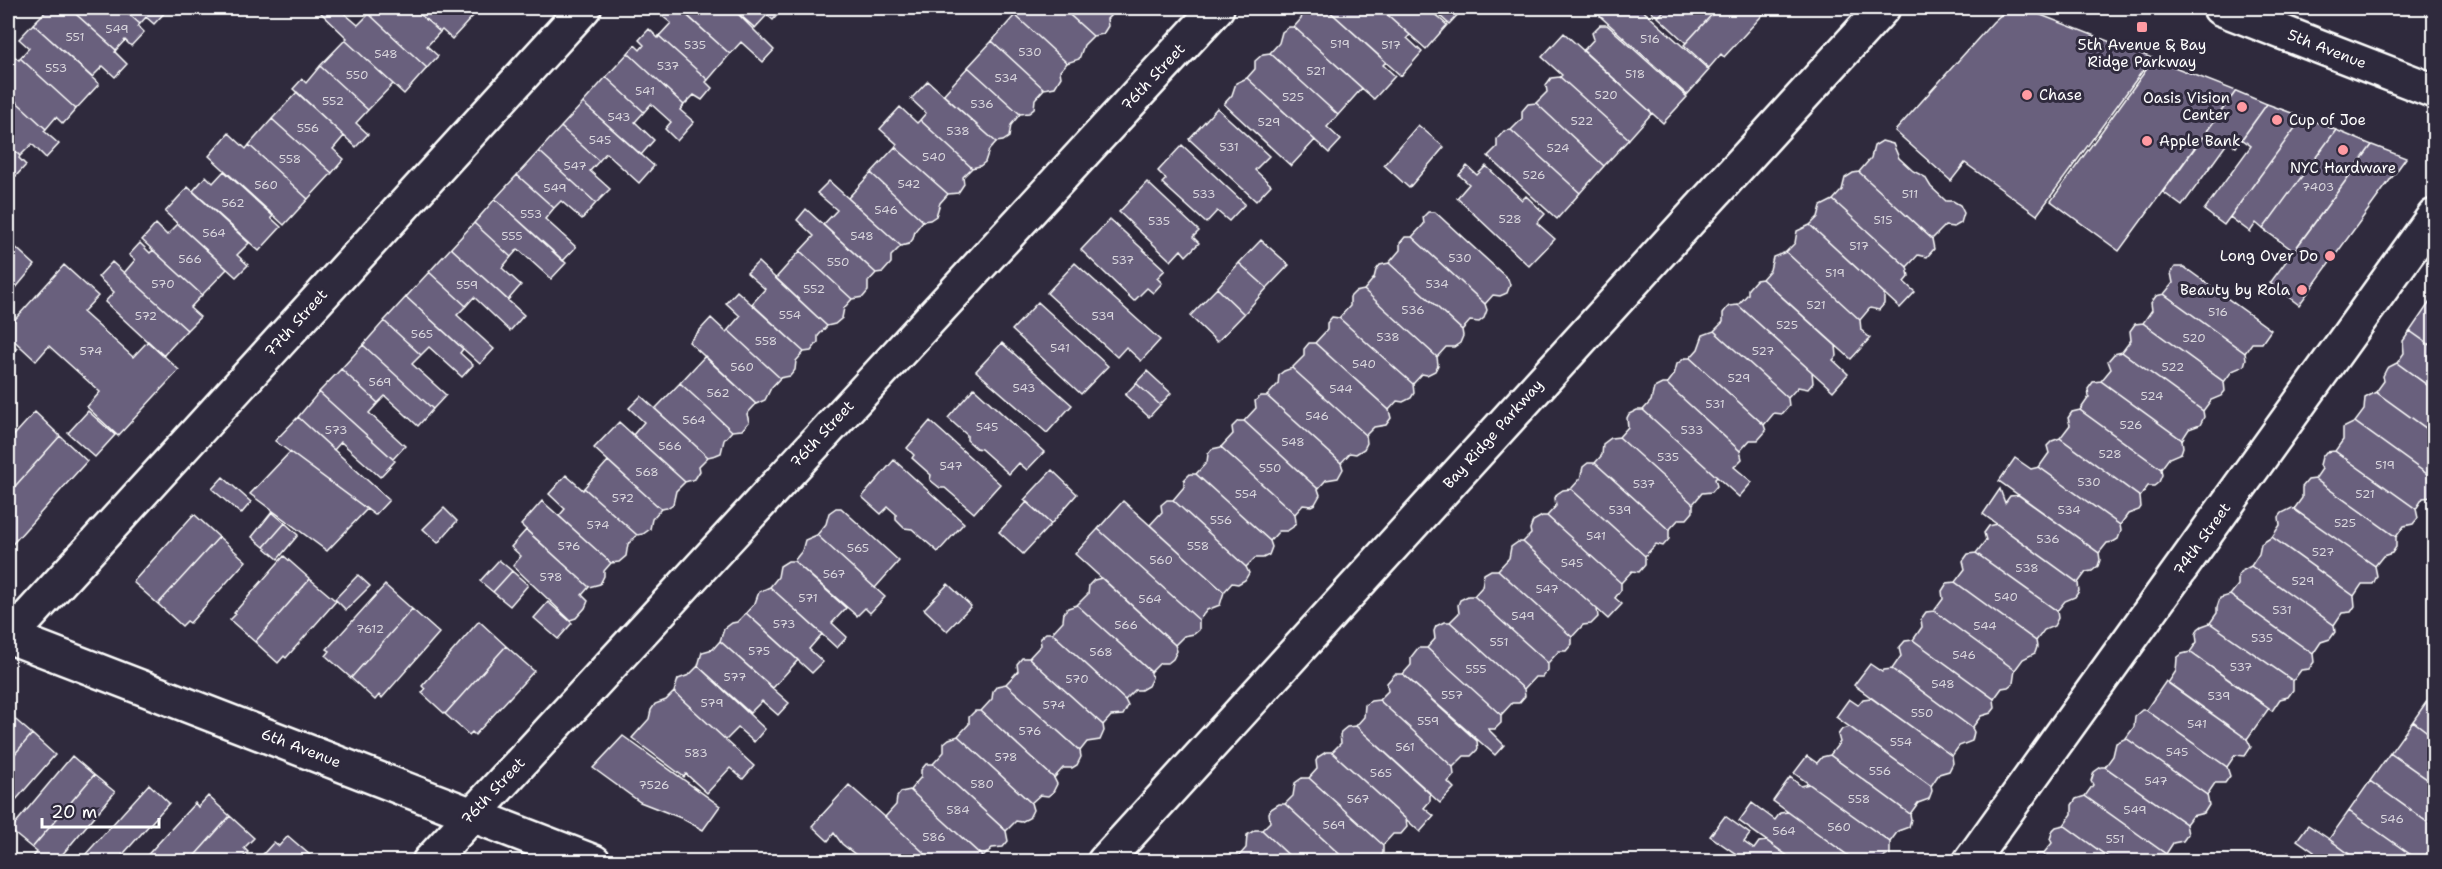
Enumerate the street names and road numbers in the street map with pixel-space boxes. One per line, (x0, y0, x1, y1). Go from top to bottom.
street label: 5th Avenue (2285, 25, 2369, 73)
street label: 76th Street (1117, 39, 1189, 115)
street label: 77th Street (260, 285, 332, 361)
street label: Bay Ridge Parkway (1439, 375, 1547, 493)
street label: 76th Street (786, 396, 858, 472)
street label: 74th Street (2169, 499, 2235, 579)
street label: 6th Avenue (258, 724, 344, 772)
street label: 76th Street (457, 753, 529, 829)

